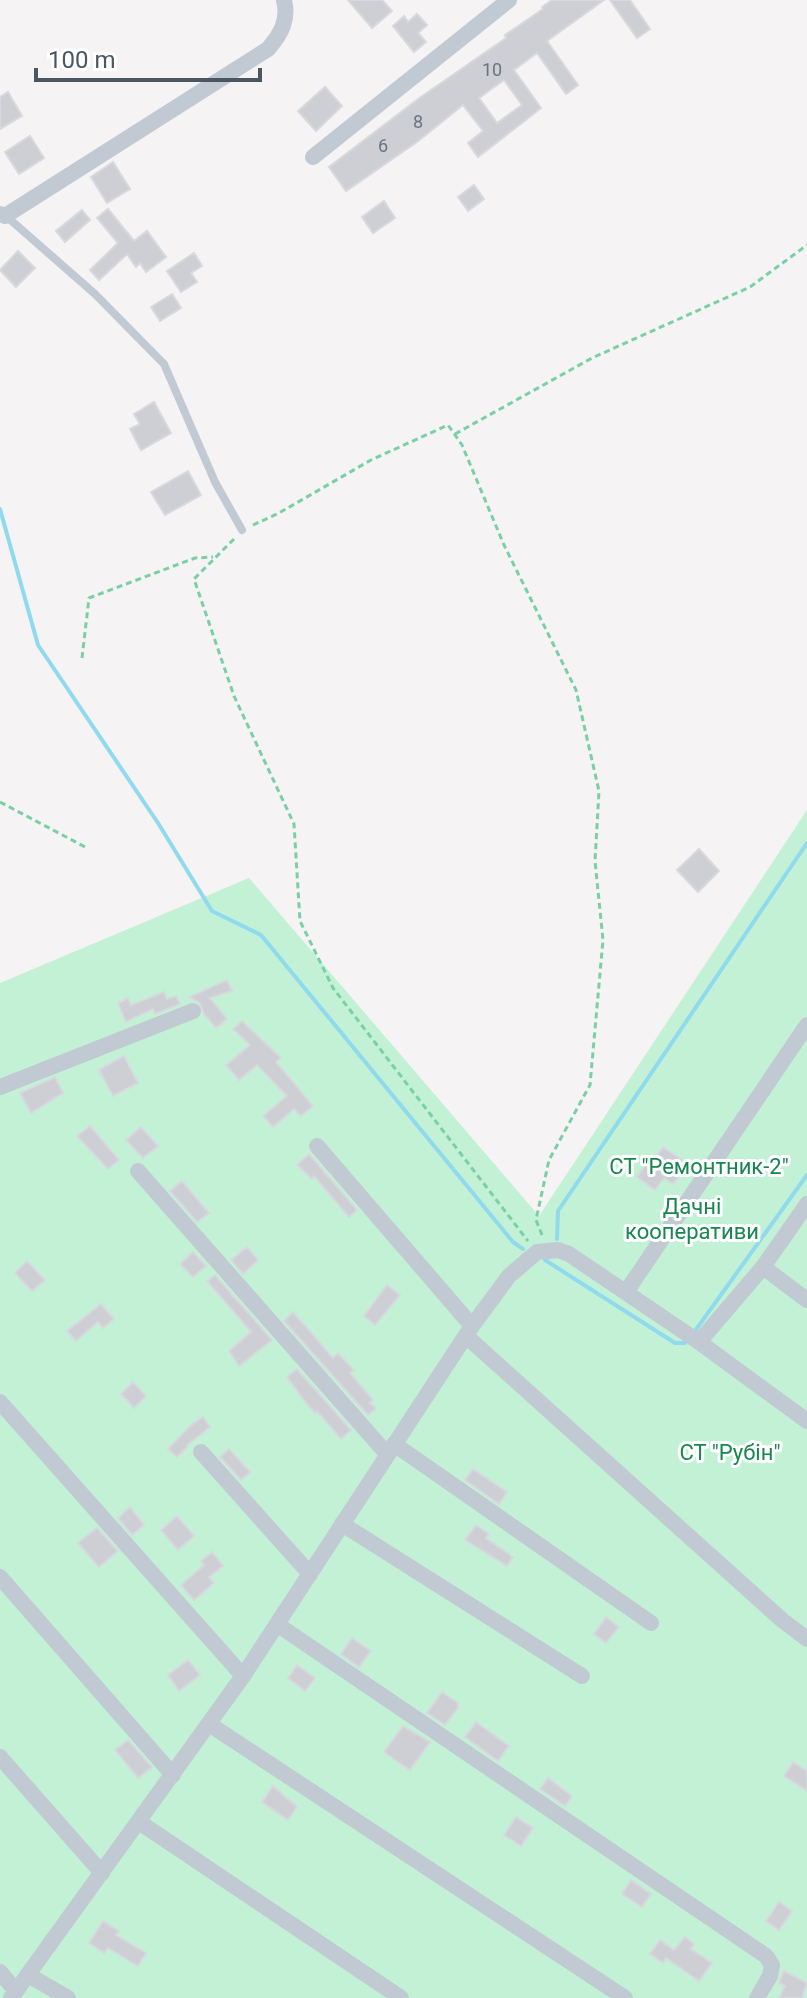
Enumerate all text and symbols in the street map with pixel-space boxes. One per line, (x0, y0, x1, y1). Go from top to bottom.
scale bar (36, 32, 260, 82)
text: 100 m (48, 46, 115, 74)
house number: 10 (482, 59, 502, 80)
house number: 8 (413, 111, 423, 132)
house number: 6 (378, 135, 388, 156)
park label: СТ "Ремонтник-2" (609, 1154, 789, 1179)
park label: Дачні кооперативи (625, 1194, 759, 1244)
park label: СТ "Рубін" (680, 1440, 780, 1465)

